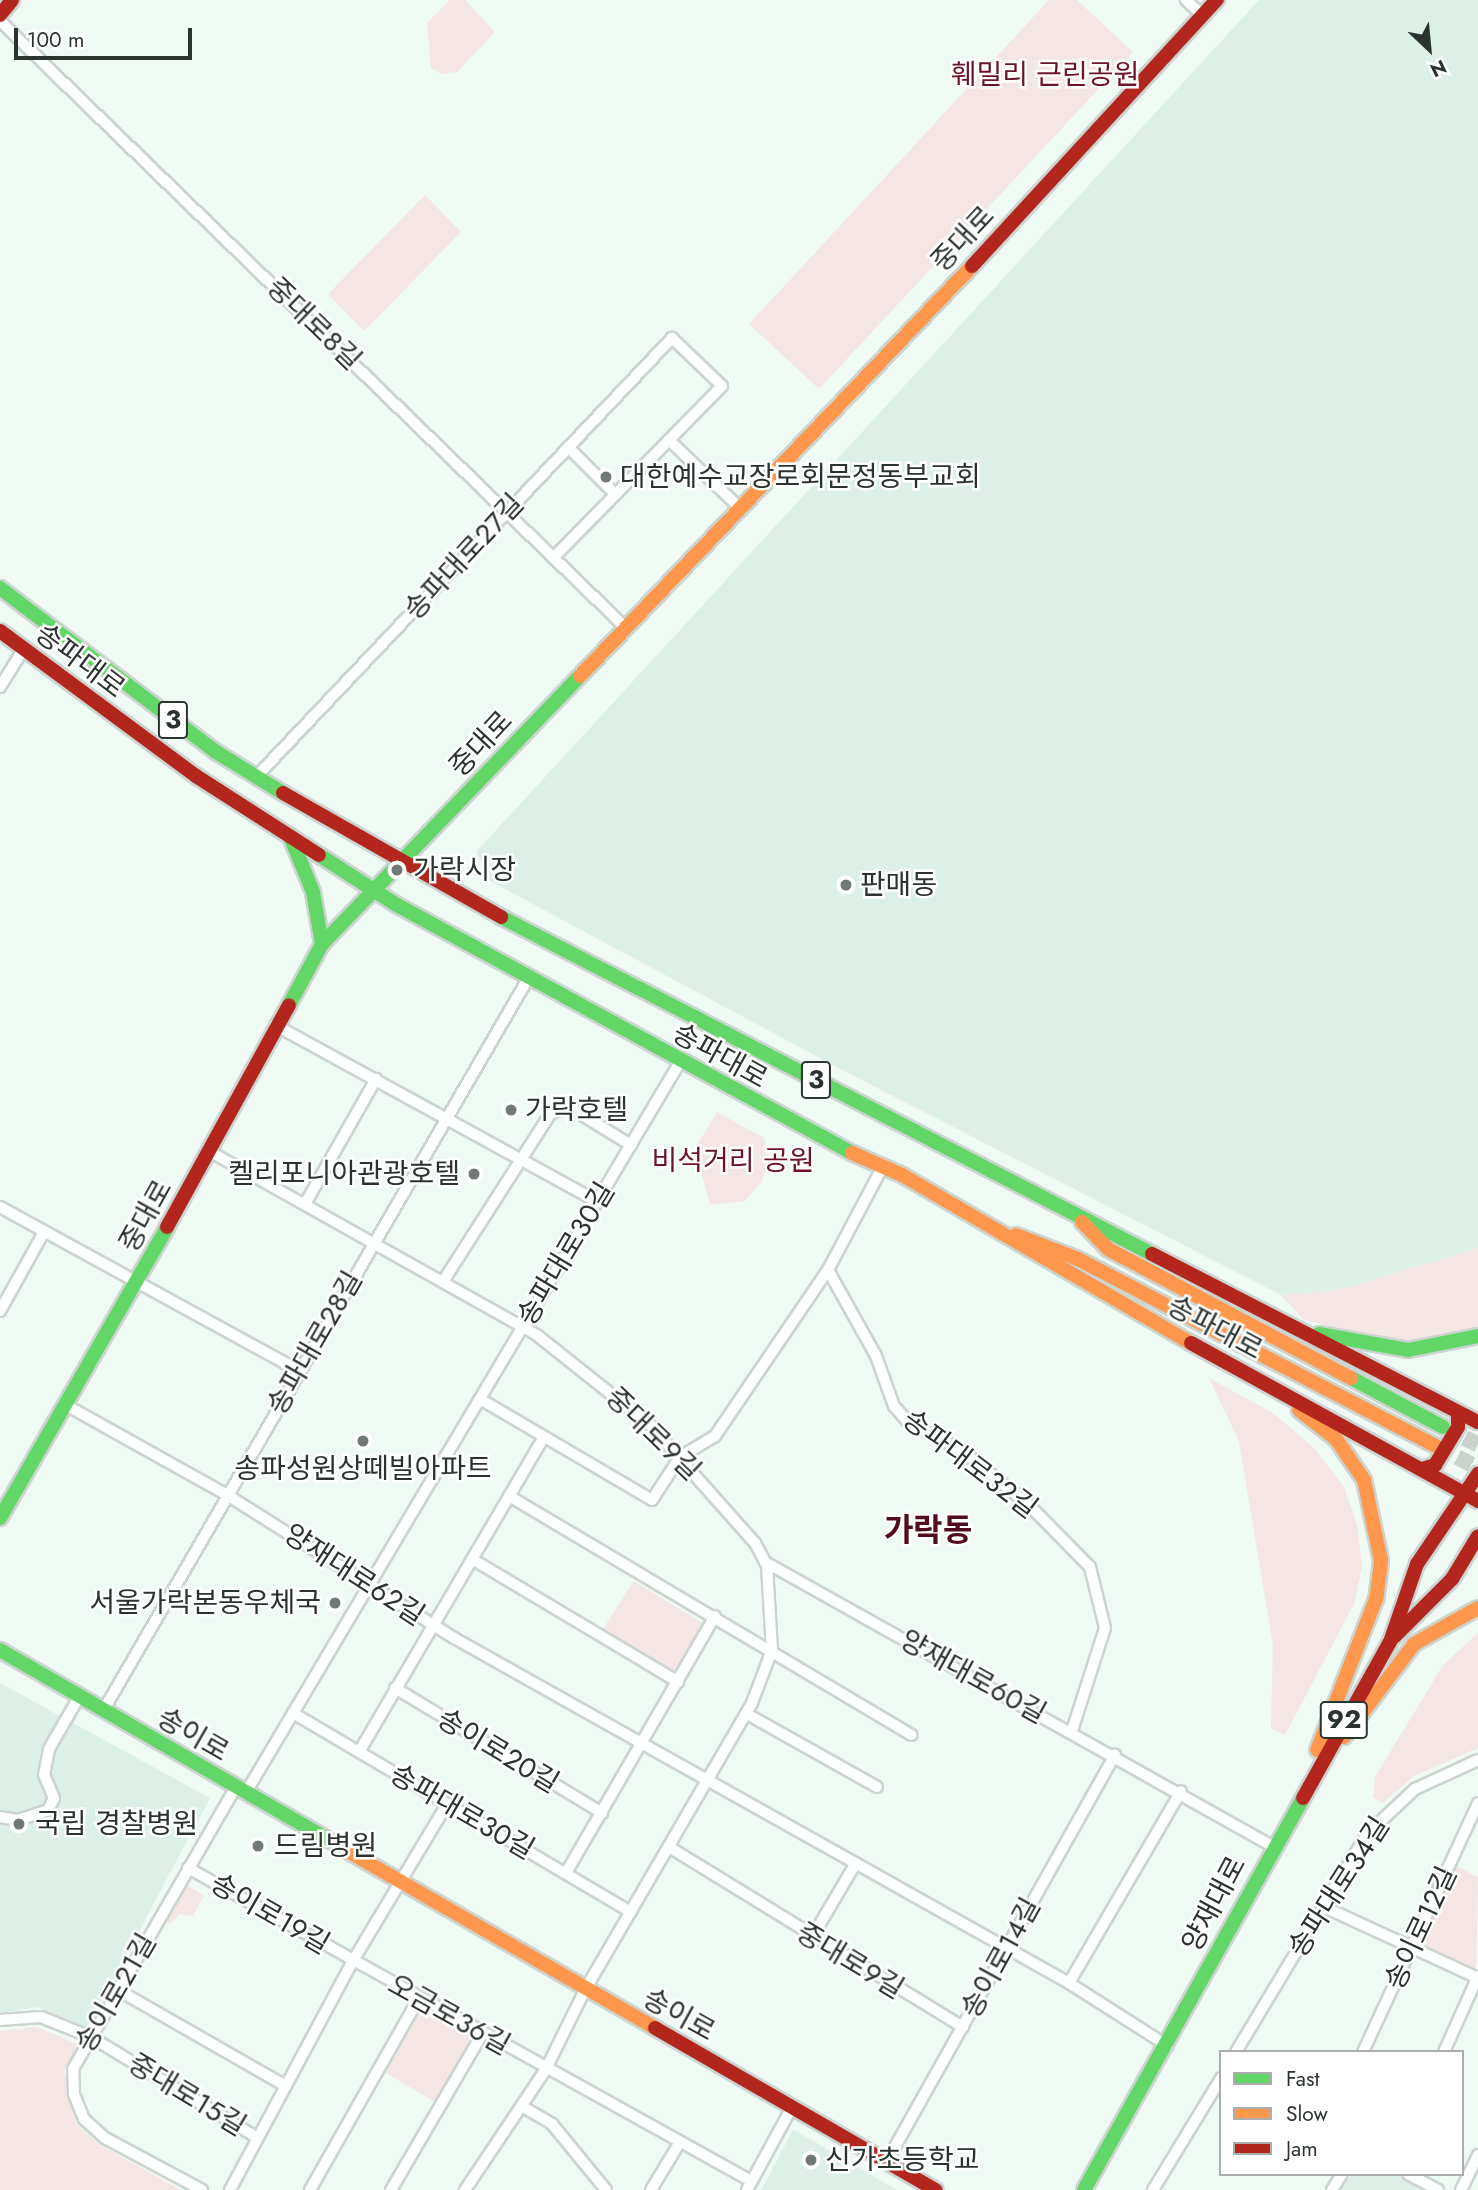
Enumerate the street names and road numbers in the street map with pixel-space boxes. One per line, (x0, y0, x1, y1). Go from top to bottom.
street label: 중대로 (924, 199, 1002, 279)
street label: 중대로8길 (260, 271, 368, 377)
street label: 송파대로27길 (397, 487, 531, 627)
street label: 송파대로 (29, 617, 131, 705)
road number: 3 (157, 698, 189, 742)
street label: 중대로 (442, 704, 520, 784)
street label: 송파대로 (667, 1016, 773, 1096)
road number: 3 (800, 1058, 832, 1102)
street label: 중대로 (113, 1174, 179, 1258)
street label: 송파대로30길 (510, 1176, 622, 1332)
street label: 송파대로28길 (260, 1265, 370, 1421)
street label: 송파대로 (1162, 1289, 1268, 1367)
street label: 중대로9길 (598, 1381, 708, 1487)
street label: 송파대로32길 (896, 1402, 1044, 1526)
street label: 양재대로62길 (277, 1517, 431, 1633)
street label: 양재대로60길 (894, 1623, 1052, 1731)
road number: 92 (1320, 1698, 1368, 1742)
street label: 송이로 (151, 1701, 235, 1769)
street label: 송이로20길 (431, 1702, 565, 1800)
street label: 송파대로30길 (384, 1757, 540, 1867)
street label: 송파대로34길 (1281, 1811, 1397, 1963)
street label: 양재대로 (1175, 1851, 1253, 1957)
street label: 송이로12길 (1378, 1861, 1464, 1995)
street label: 송이로19길 (205, 1867, 335, 1961)
street label: 송이로14길 (954, 1892, 1048, 2024)
street label: 중대로9길 (790, 1916, 910, 2006)
street label: 송이로21길 (69, 1928, 163, 2058)
street label: 오금로36길 (382, 1968, 516, 2062)
street label: 송이로 (637, 1982, 721, 2048)
street label: 중대로15길 (122, 2047, 252, 2143)

